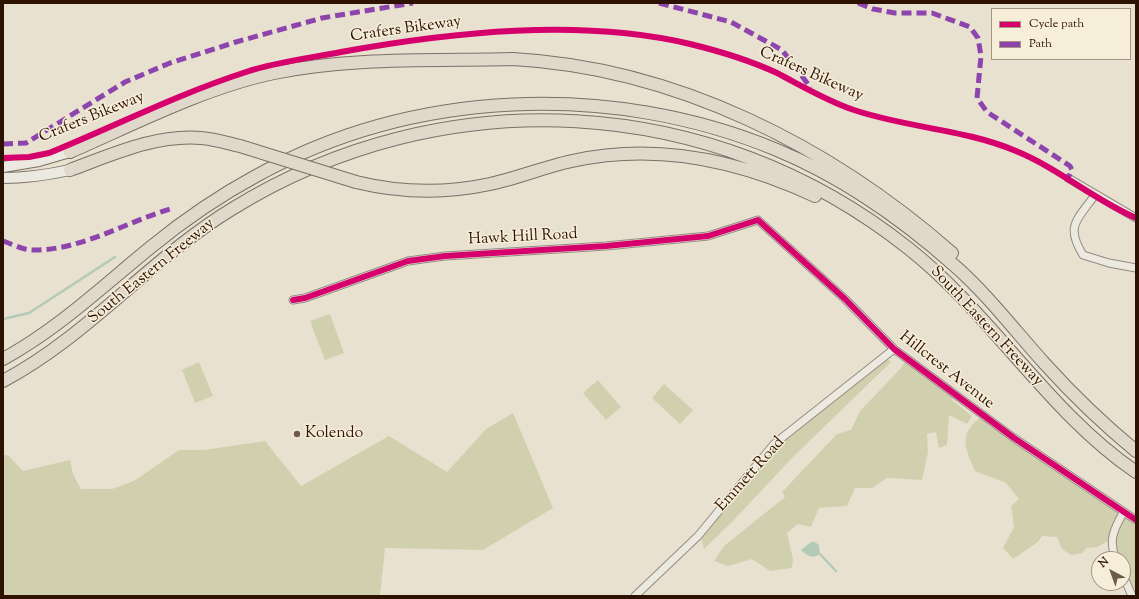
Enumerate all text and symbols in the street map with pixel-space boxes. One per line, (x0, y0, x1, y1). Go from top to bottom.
legend (991, 8, 1131, 60)
street label: Crafers Bikeway (349, 13, 463, 47)
text: Cycle path (1029, 15, 1084, 33)
text: Path (1029, 35, 1052, 53)
street label: Crafers Bikeway (756, 44, 866, 106)
street label: Crafers Bikeway (37, 88, 147, 148)
street label: South Eastern Freeway (85, 215, 219, 329)
street label: Hawk Hill Road (468, 226, 578, 250)
street label: South Eastern Freeway (925, 263, 1047, 391)
street label: Hillcrest Avenue (895, 328, 997, 414)
place label: Kolendo (305, 424, 363, 444)
marker: Kolendo (292, 429, 302, 439)
street label: Emmett Road (713, 434, 789, 516)
north arrow (1091, 551, 1131, 591)
text: N (1095, 554, 1112, 572)

